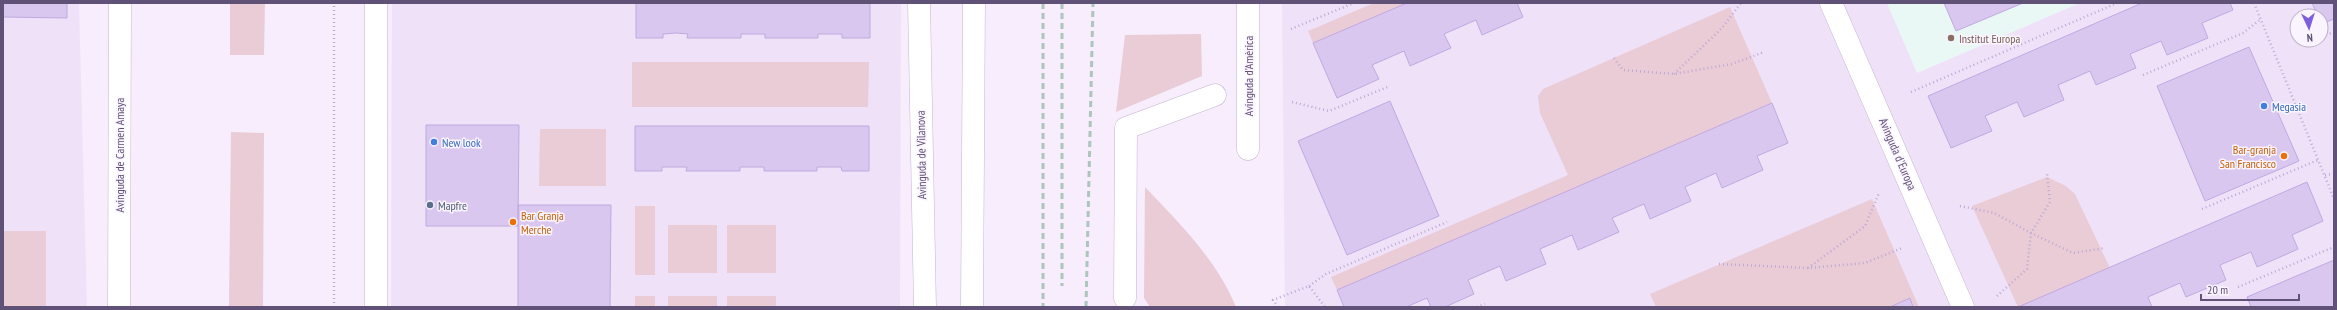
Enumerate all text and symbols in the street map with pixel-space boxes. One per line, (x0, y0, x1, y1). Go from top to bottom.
north arrow (2289, 8, 2329, 48)
place label: Institut Europa (1959, 31, 2020, 46)
text: N (2306, 31, 2313, 45)
marker: Institut Europa (1946, 33, 1956, 43)
street label: Avinguda d'Amèrica (1241, 36, 1256, 116)
street label: Avinguda de Carmen Amaya (112, 97, 127, 212)
place label: Megasia (2272, 99, 2306, 114)
marker: Megasia (2259, 101, 2269, 111)
street label: Avinguda de Vilanova (913, 110, 929, 199)
street label: Avinguda d'Europa (1876, 116, 1920, 193)
place label: New look (442, 135, 481, 150)
marker: New look (429, 137, 439, 147)
place label: Bar-granja San Francisco (2220, 142, 2276, 171)
marker: Bar-granja San Francisco (2279, 151, 2289, 161)
place label: Mapfre (438, 198, 467, 213)
marker: Mapfre (425, 200, 435, 210)
place label: Bar Granja Merche (521, 208, 564, 237)
marker: Bar Granja Merche (508, 217, 518, 227)
scale bar (2201, 276, 2299, 302)
text: 20 m (2207, 282, 2228, 297)

